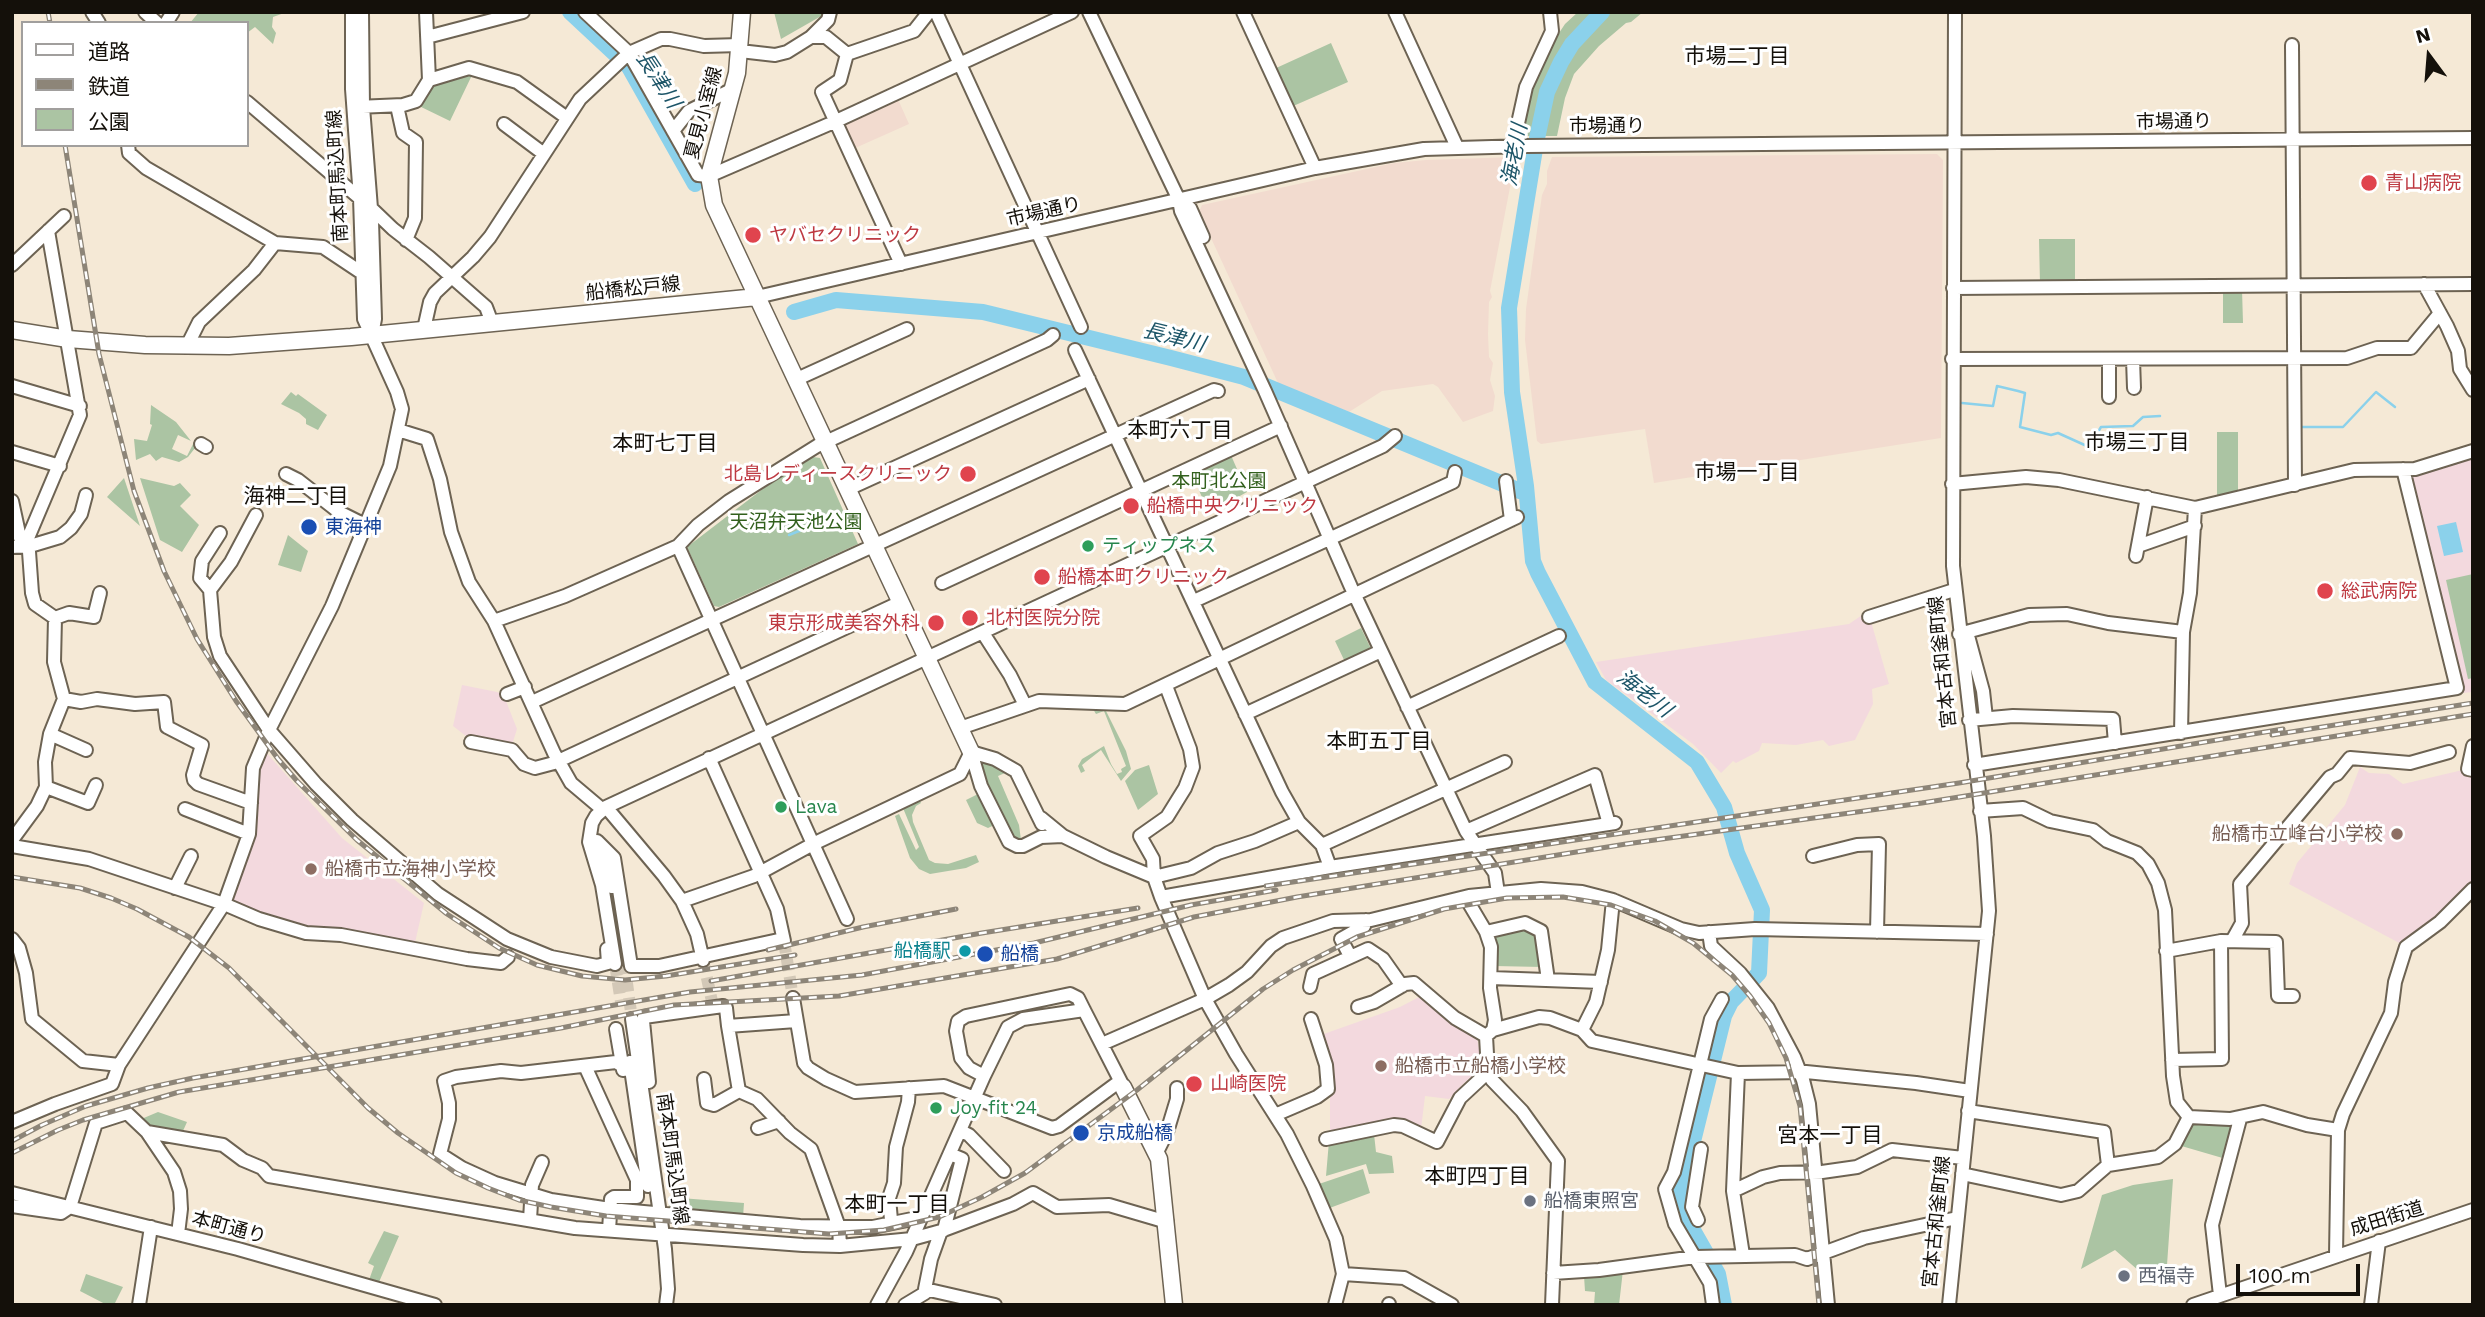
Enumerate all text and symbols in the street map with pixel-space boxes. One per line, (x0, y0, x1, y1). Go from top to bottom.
legend (21, 21, 248, 147)
north arrow (2394, 21, 2464, 91)
text: N (2413, 22, 2433, 48)
text: 道路 (88, 39, 130, 64)
district label: 市場二丁目 (1685, 44, 1789, 70)
water label: 長津川 (630, 47, 686, 113)
street label: 夏見小室線 (681, 64, 727, 162)
text: 鉄道 (88, 74, 130, 99)
text: 公園 (88, 109, 130, 134)
street label: 南本町馬込町線 (323, 109, 353, 243)
street label: 市場通り (2136, 110, 2212, 134)
street label: 市場通り (1569, 115, 1645, 137)
water label: 海老川 (1497, 122, 1533, 188)
place label: 青山病院 (2385, 172, 2461, 194)
marker: 青山病院 (2359, 173, 2379, 193)
street label: 市場通り (1004, 192, 1084, 232)
place label: ヤバセクリニック (769, 224, 921, 246)
marker: ヤバセクリニック (743, 225, 763, 245)
street label: 船橋松戸線 (585, 273, 681, 305)
water label: 長津川 (1140, 318, 1208, 358)
district label: 本町六丁目 (1128, 418, 1232, 444)
district label: 市場三丁目 (2085, 430, 2189, 456)
district label: 本町七丁目 (613, 431, 717, 457)
district label: 市場一丁目 (1695, 460, 1799, 486)
place label: 北島レディースクリニック (724, 463, 952, 485)
marker: 北島レディースクリニック (958, 464, 978, 484)
park label: 本町北公園 (1172, 470, 1266, 492)
district label: 海神二丁目 (244, 484, 348, 510)
place label: 船橋中央クリニック (1147, 495, 1318, 517)
marker: 船橋中央クリニック (1121, 496, 1141, 516)
park label: 天沼弁天池公園 (730, 511, 862, 533)
place label: 東海神 (325, 516, 382, 538)
marker: 東海神 (299, 517, 319, 537)
place label: ティップネス (1102, 535, 1216, 557)
marker: ティップネス (1080, 538, 1096, 554)
place label: 船橋本町クリニック (1058, 566, 1229, 588)
marker: 船橋本町クリニック (1032, 567, 1052, 587)
place label: 総武病院 (2341, 580, 2417, 602)
marker: 総武病院 (2315, 581, 2335, 601)
street label: 宮本古和釜町線 (1925, 595, 1961, 729)
place label: 北村医院分院 (986, 607, 1100, 629)
marker: 北村医院分院 (960, 608, 980, 628)
place label: 東京形成美容外科 (768, 612, 920, 634)
marker: 東京形成美容外科 (926, 613, 946, 633)
water label: 海老川 (1611, 665, 1677, 723)
district label: 本町五丁目 (1327, 729, 1431, 755)
place label: Lava (795, 796, 837, 818)
marker: Lava (773, 799, 789, 815)
place label: 船橋市立峰台小学校 (2212, 823, 2383, 845)
marker: 船橋市立峰台小学校 (2389, 826, 2405, 842)
place label: 船橋市立海神小学校 (325, 858, 496, 880)
marker: 船橋市立海神小学校 (303, 861, 319, 877)
place label: 船橋駅 (894, 940, 951, 962)
marker: 船橋駅 (957, 943, 973, 959)
place label: 船橋 (1001, 943, 1039, 965)
marker: 船橋 (975, 944, 995, 964)
place label: 船橋市立船橋小学校 (1395, 1055, 1566, 1077)
marker: 船橋市立船橋小学校 (1373, 1058, 1389, 1074)
place label: 山崎医院 (1210, 1073, 1286, 1095)
marker: 山崎医院 (1184, 1074, 1204, 1094)
street label: 南本町馬込町線 (651, 1092, 693, 1226)
place label: Joy fit 24 (950, 1097, 1037, 1119)
marker: Joy fit 24 (928, 1100, 944, 1116)
place label: 京成船橋 (1097, 1122, 1173, 1144)
marker: 京成船橋 (1071, 1123, 1091, 1143)
district label: 宮本一丁目 (1778, 1123, 1882, 1149)
street label: 宮本古和釜町線 (1919, 1155, 1955, 1289)
district label: 本町四丁目 (1425, 1164, 1529, 1190)
place label: 船橋東照宮 (1544, 1190, 1639, 1212)
district label: 本町一丁目 (845, 1192, 949, 1218)
marker: 船橋東照宮 (1522, 1193, 1538, 1209)
street label: 成田街道 (2347, 1197, 2427, 1241)
street label: 本町通り (189, 1207, 269, 1249)
scale bar (2240, 1250, 2364, 1294)
text: 100 m (2249, 1263, 2311, 1288)
place label: 西福寺 (2138, 1265, 2195, 1287)
marker: 西福寺 (2116, 1268, 2132, 1284)

